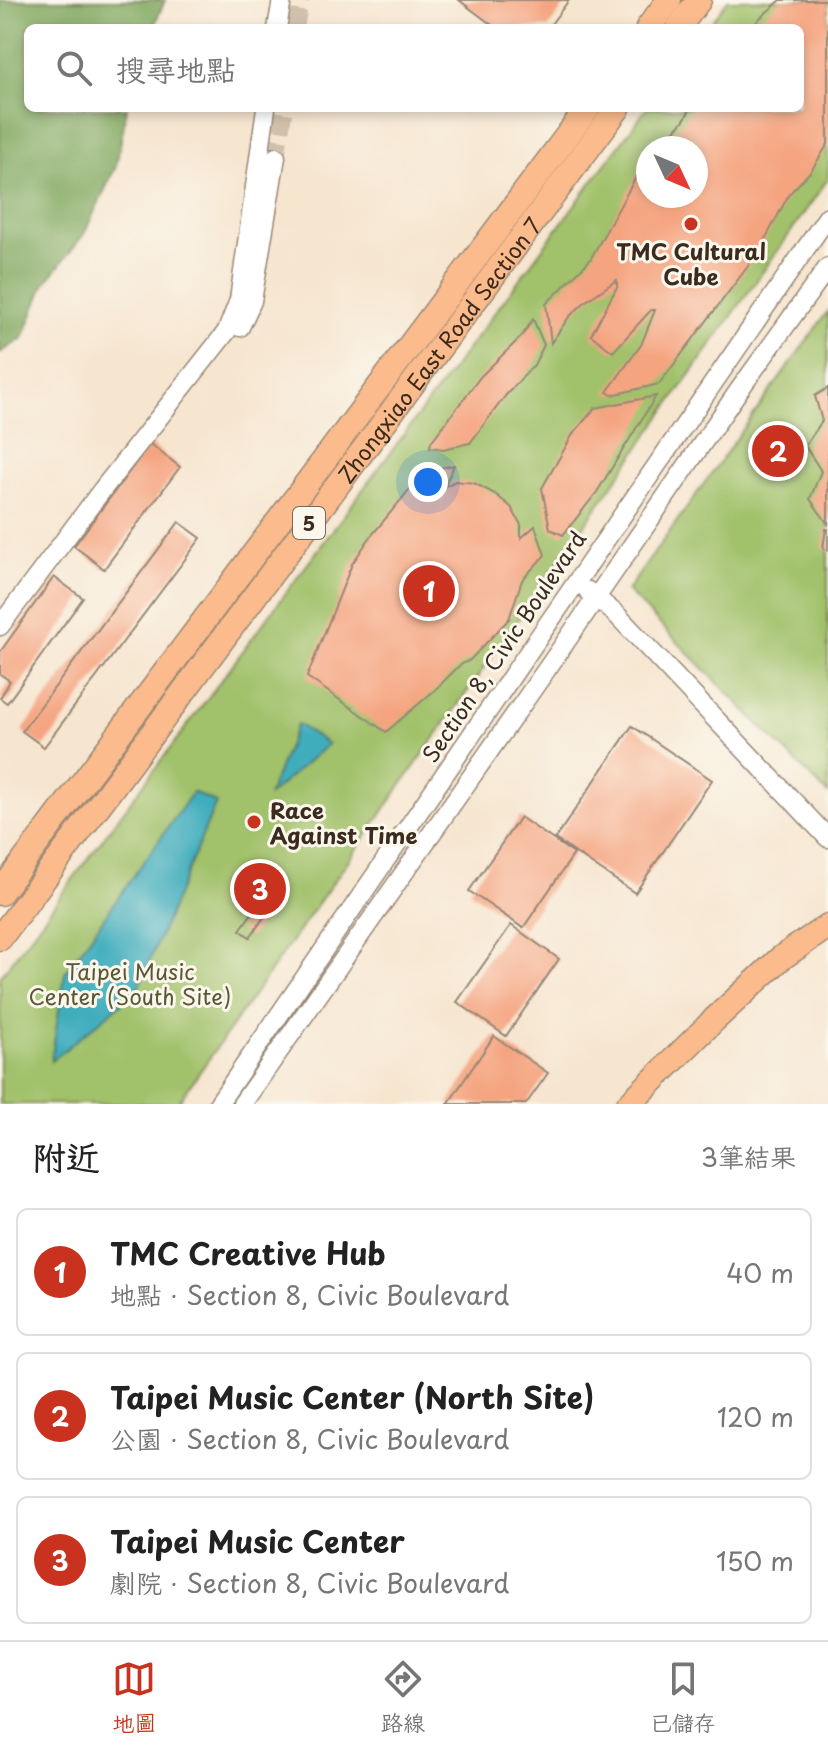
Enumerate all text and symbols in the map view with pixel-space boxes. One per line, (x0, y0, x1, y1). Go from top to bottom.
search box (24, 24, 804, 112)
icon: search (52, 46, 96, 90)
text: 搜尋地點 (116, 46, 236, 91)
north arrow (636, 136, 708, 208)
street label: Zhongxiao East Road Section 7 (328, 210, 548, 489)
marker: TMC Cultural Cube (682, 215, 700, 233)
place label: TMC Cultural Cube (616, 234, 766, 292)
pin: 2 (752, 421, 804, 481)
your location (408, 462, 448, 502)
road number: 5 (293, 507, 325, 539)
street label: Section 8, Civic Boulevard (413, 523, 593, 769)
pin: 1 (403, 561, 455, 621)
place label: Race Against Time (270, 793, 417, 851)
marker: Race Against Time (245, 813, 263, 831)
pin: 3 (234, 859, 286, 919)
park label: Taipei Music Center (South Site) (29, 954, 231, 1012)
text: 附近 (32, 1130, 100, 1182)
text: 3筆結果 (701, 1137, 796, 1176)
text: TMC Creative Hub (110, 1230, 386, 1275)
text: 1 (54, 1253, 66, 1292)
text: 40 m (726, 1253, 794, 1292)
text: 地點 · Section 8, Civic Boulevard (110, 1275, 509, 1314)
text: Taipei Music Center (North Site) (110, 1374, 594, 1419)
text: 2 (51, 1397, 69, 1436)
text: 120 m (717, 1397, 794, 1436)
text: 公園 · Section 8, Civic Boulevard (110, 1419, 509, 1458)
text: Taipei Music Center (110, 1518, 405, 1563)
text: 3 (51, 1541, 69, 1580)
text: 150 m (716, 1541, 794, 1580)
text: 劇院 · Section 8, Civic Boulevard (110, 1563, 509, 1602)
tab: 地圖 (112, 1657, 156, 1738)
tab: 路線 (381, 1657, 425, 1738)
tab: 已儲存 (650, 1657, 716, 1738)

